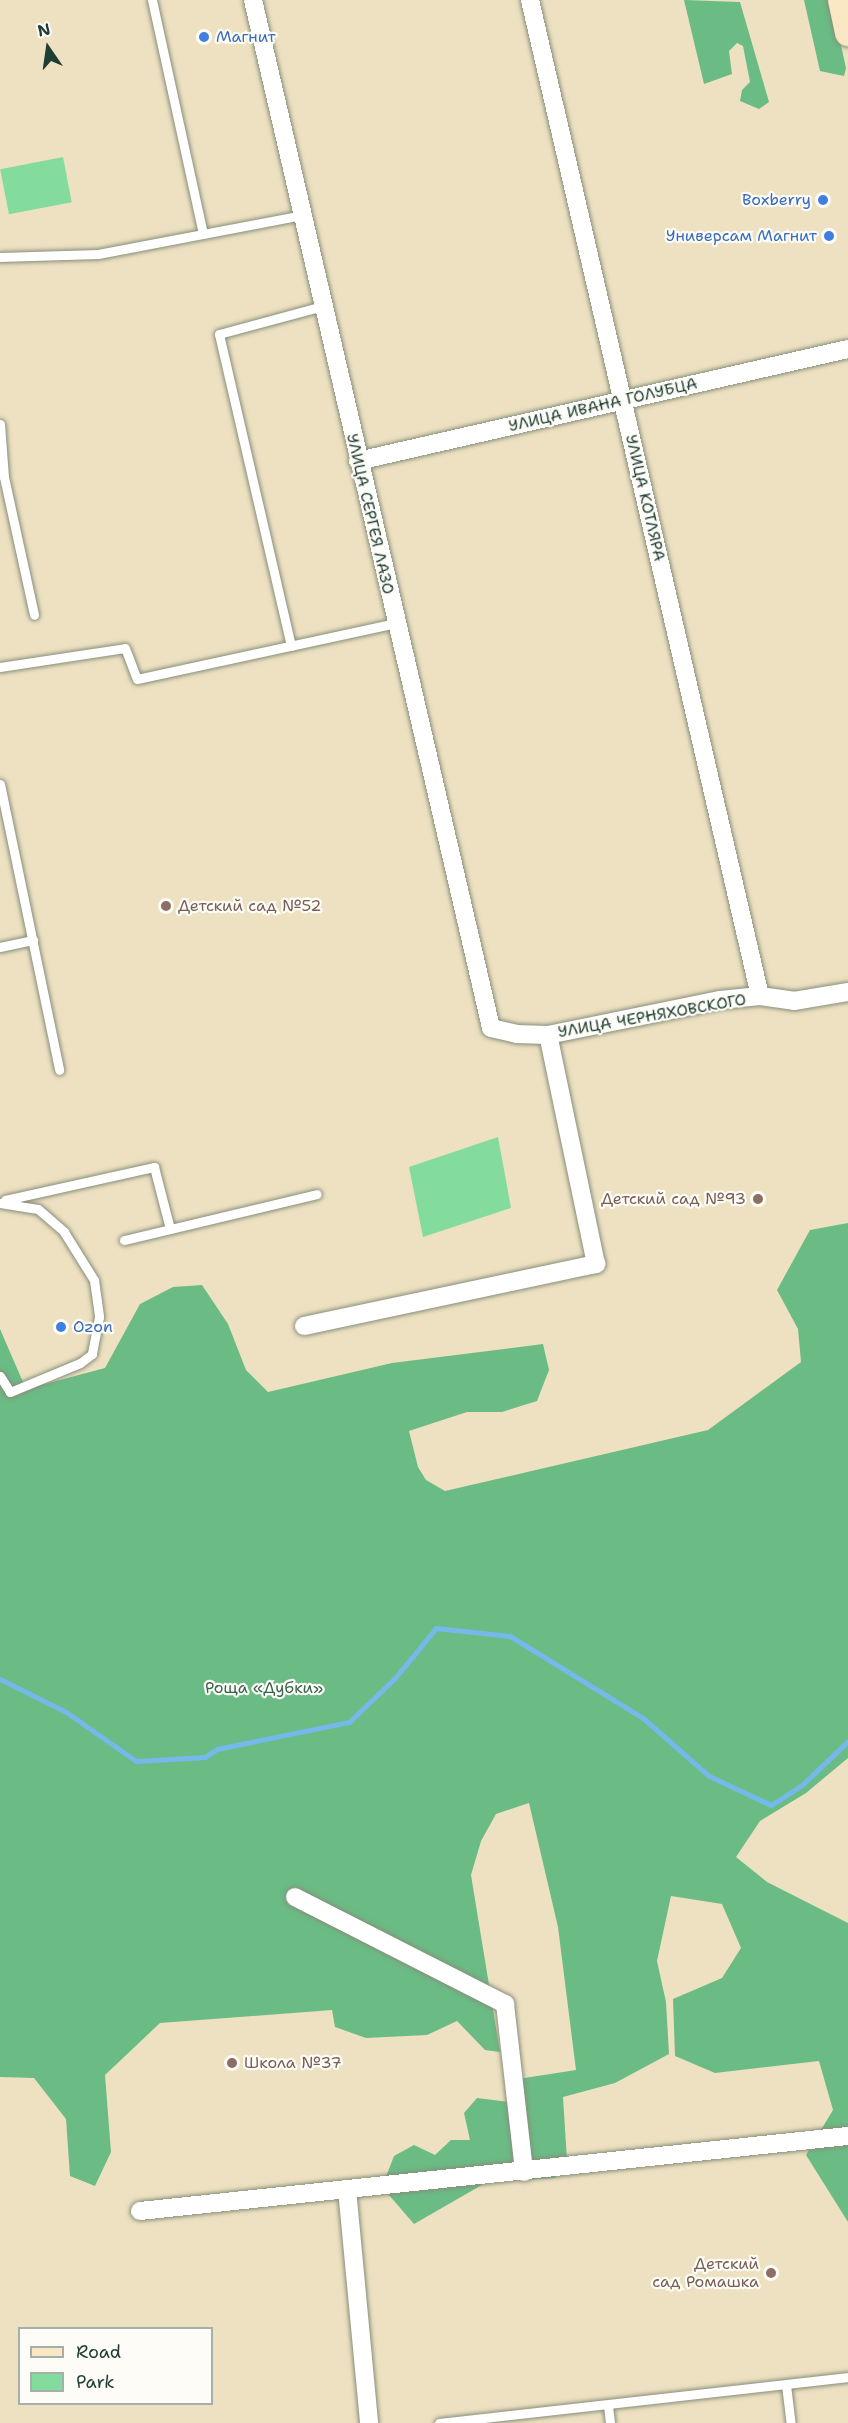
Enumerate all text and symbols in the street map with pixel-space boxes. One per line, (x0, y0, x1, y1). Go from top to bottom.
north arrow (18, 18, 78, 78)
text: N (35, 18, 52, 42)
place label: Магнит (216, 27, 276, 47)
marker: Магнит (197, 30, 211, 44)
place label: Boxberry (742, 190, 811, 210)
marker: Boxberry (816, 193, 830, 207)
place label: Универсам Магнит (666, 226, 817, 246)
marker: Универсам Магнит (822, 229, 836, 243)
street label: УЛИЦА ИВАНА ГОЛУБЦА (507, 374, 699, 436)
street label: УЛИЦА СЕРГЕЯ ЛАЗО (342, 432, 398, 596)
street label: УЛИЦА КОТЛЯРА (621, 433, 669, 563)
place label: Детский сад №52 (178, 896, 322, 916)
marker: Детский сад №52 (159, 899, 173, 913)
street label: УЛИЦА ЧЕРНЯХОВСКОГО (556, 990, 748, 1042)
place label: Детский сад №93 (601, 1189, 746, 1209)
marker: Детский сад №93 (751, 1192, 765, 1206)
place label: Ozon (73, 1317, 113, 1337)
marker: Ozon (54, 1320, 68, 1334)
park label: Роща «Дубки» (205, 1678, 323, 1698)
place label: Школа №37 (244, 2053, 342, 2073)
marker: Школа №37 (225, 2056, 239, 2070)
place label: Детский сад Ромашка (652, 2254, 759, 2292)
marker: Детский сад Ромашка (764, 2266, 778, 2280)
legend (18, 2327, 213, 2405)
text: Road (76, 2340, 121, 2364)
text: Park (76, 2370, 115, 2394)

